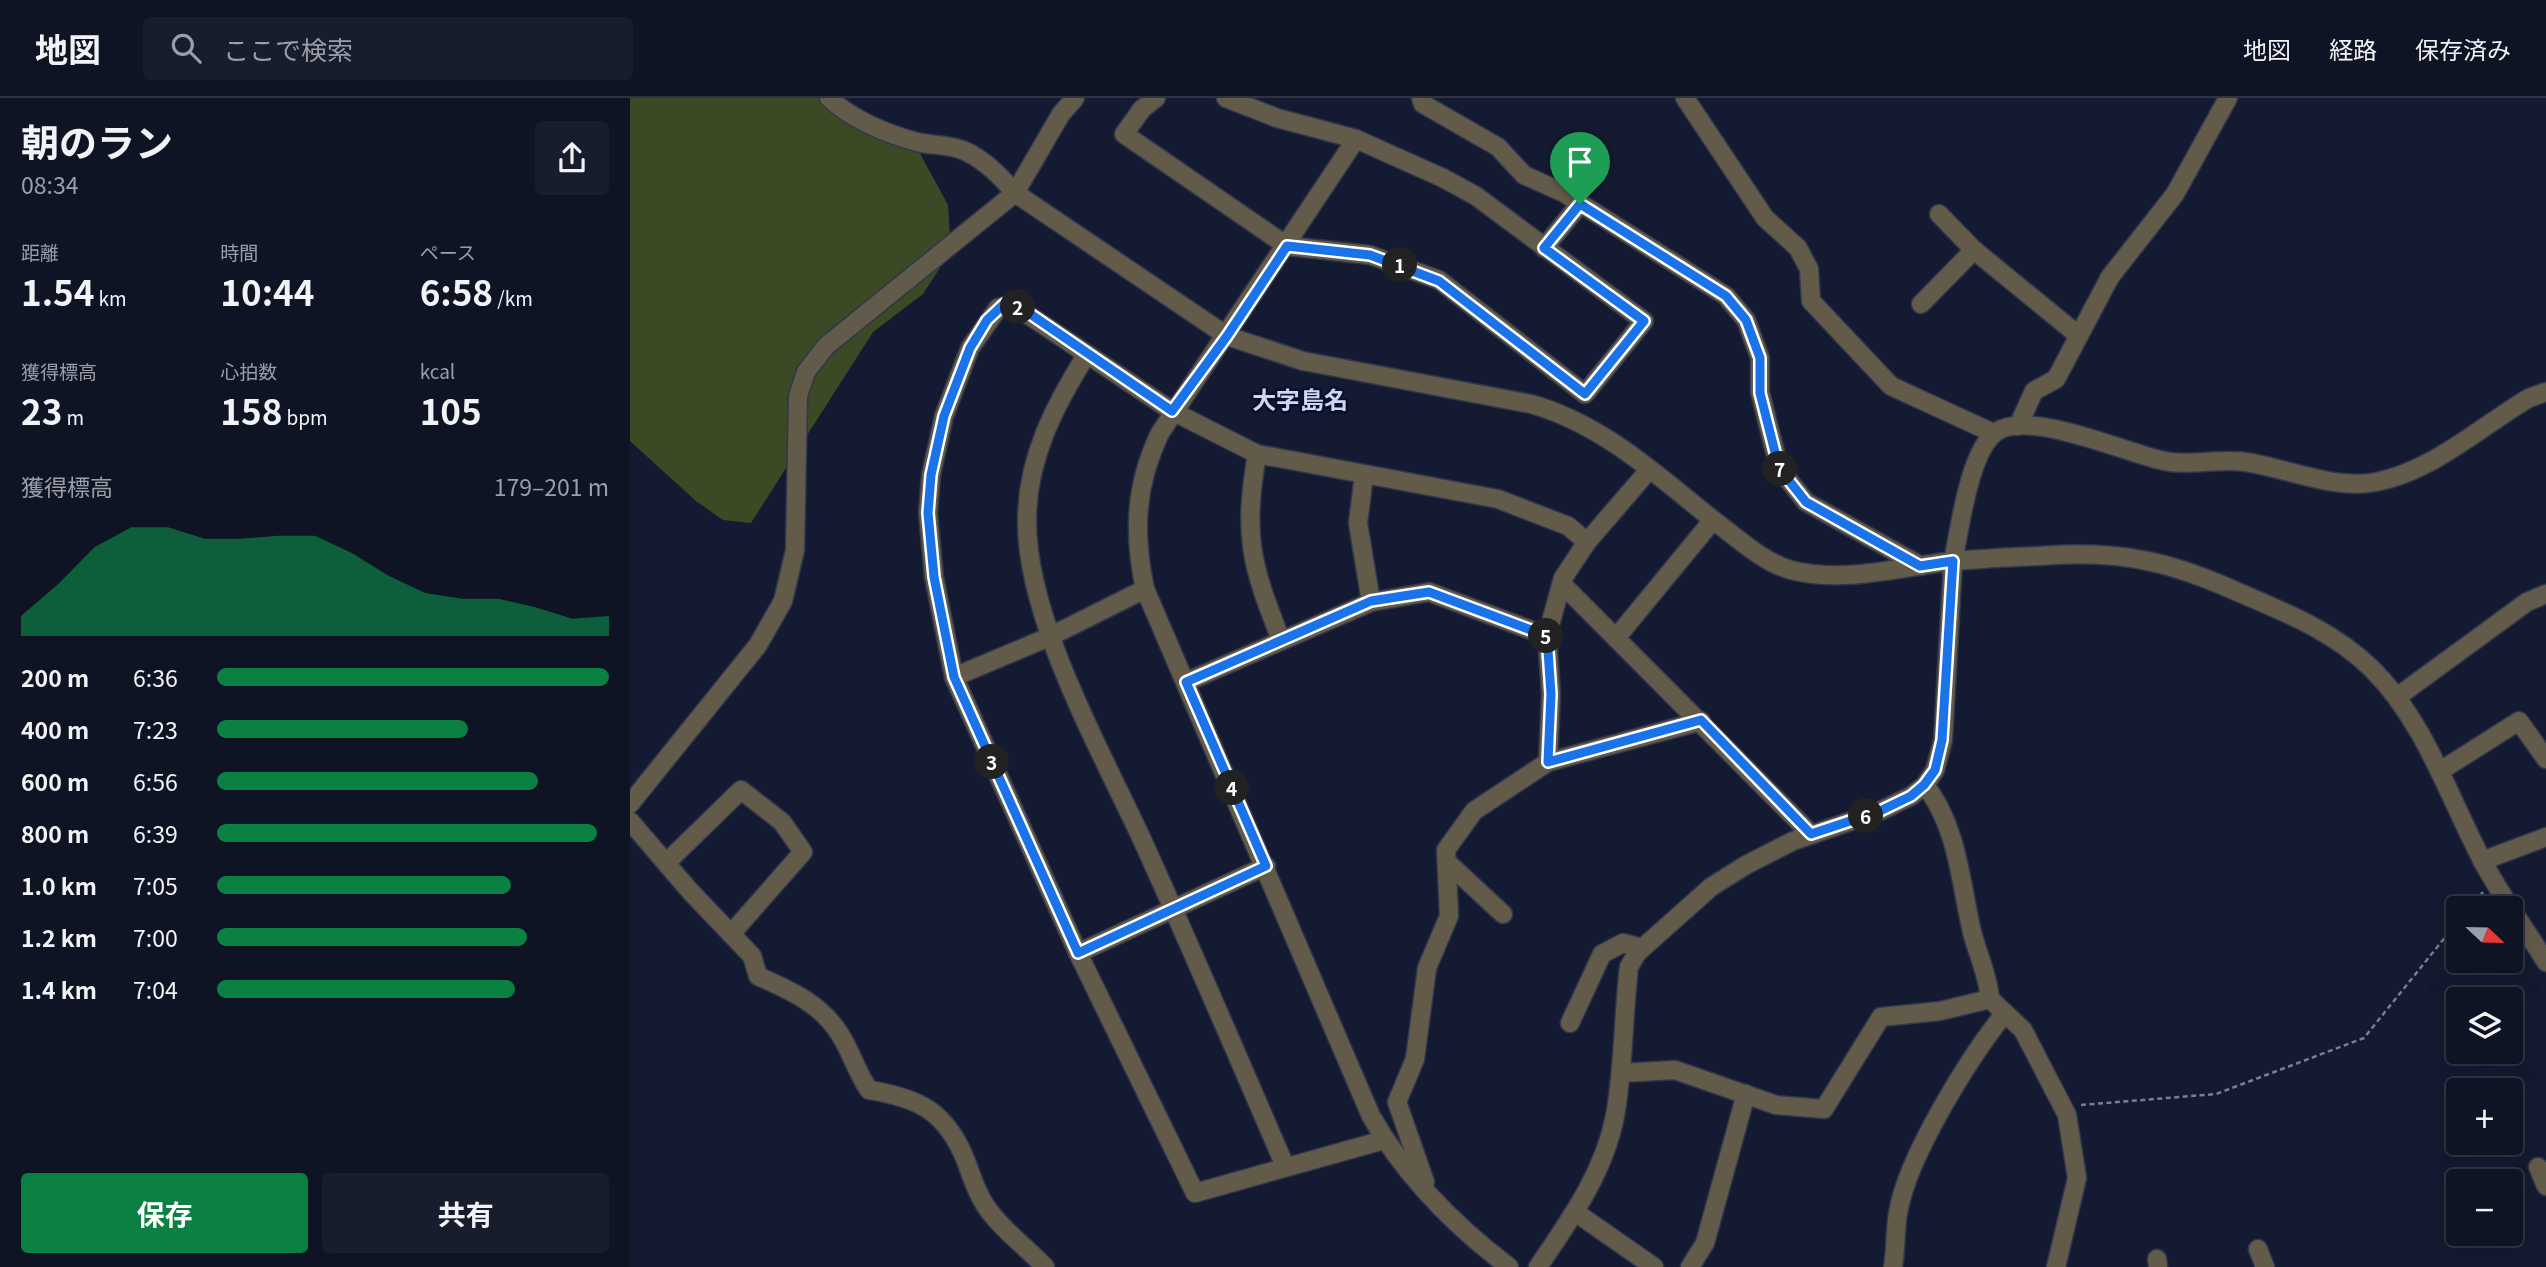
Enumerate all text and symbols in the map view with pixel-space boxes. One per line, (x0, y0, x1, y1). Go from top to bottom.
search box (143, 17, 633, 80)
text: 地図 (35, 24, 101, 72)
icon: search (167, 29, 205, 67)
text: ここで検索 (223, 30, 353, 67)
text: 地図 (2243, 31, 2291, 66)
text: 経路 (2329, 31, 2377, 66)
text: 保存済み (2415, 31, 2511, 66)
text: 朝のラン (21, 113, 173, 168)
button: share (535, 121, 609, 195)
pin (1550, 132, 1610, 204)
icon: arrive (1561, 143, 1599, 181)
text: 08:34 (21, 167, 78, 201)
text: 距離 (21, 238, 59, 265)
text: 時間 (220, 238, 258, 265)
text: ペース (420, 238, 476, 265)
pin: 1 (1382, 248, 1418, 282)
text: 1 (1394, 251, 1405, 278)
text: 1.54 (21, 265, 94, 316)
text: 10:44 (220, 265, 314, 316)
text: 6:58 (420, 265, 493, 316)
text: km (94, 284, 127, 311)
text: /km (493, 284, 533, 311)
pin: 2 (1000, 290, 1036, 325)
text: 2 (1012, 293, 1023, 320)
text: 獲得標高 (21, 357, 97, 384)
text: 心拍数 (220, 357, 277, 384)
text: kcal (420, 357, 455, 384)
district label: 大字島名 (1252, 381, 1348, 416)
text: 23 (21, 384, 62, 435)
text: 158 (220, 384, 282, 435)
text: 105 (420, 384, 482, 435)
text: m (62, 403, 84, 430)
text: bpm (282, 403, 328, 430)
pin: 7 (1762, 452, 1798, 486)
text: 7 (1774, 455, 1785, 482)
text: 獲得標高 (21, 469, 113, 503)
text: 179–201 m (494, 469, 609, 503)
pin: 5 (1528, 618, 1564, 654)
text: 5 (1540, 622, 1551, 649)
text: 200 m (21, 660, 89, 694)
text: 6:36 (133, 660, 178, 694)
text: 400 m (21, 712, 89, 746)
text: 7:23 (133, 712, 178, 746)
pin: 3 (974, 744, 1010, 780)
text: 3 (986, 748, 997, 775)
text: 600 m (21, 764, 89, 798)
text: 6:56 (133, 764, 178, 798)
pin: 4 (1214, 770, 1250, 806)
text: 4 (1226, 774, 1237, 801)
pin: 6 (1848, 798, 1884, 834)
text: 6 (1860, 802, 1871, 829)
text: 800 m (21, 816, 89, 850)
text: 6:39 (133, 816, 178, 850)
text: 1.0 km (21, 868, 97, 902)
text: 7:05 (133, 868, 178, 902)
north arrow (2446, 896, 2524, 973)
map controls (2446, 896, 2523, 1246)
text: 1.2 km (21, 920, 97, 954)
text: 7:00 (133, 920, 178, 954)
text: 1.4 km (21, 972, 97, 1006)
text: 7:04 (133, 972, 178, 1006)
button: layers (2446, 987, 2523, 1064)
button: + (2446, 1078, 2523, 1155)
button: − (2446, 1169, 2523, 1246)
button: 保存 (21, 1173, 308, 1253)
button: 共有 (322, 1173, 609, 1253)

